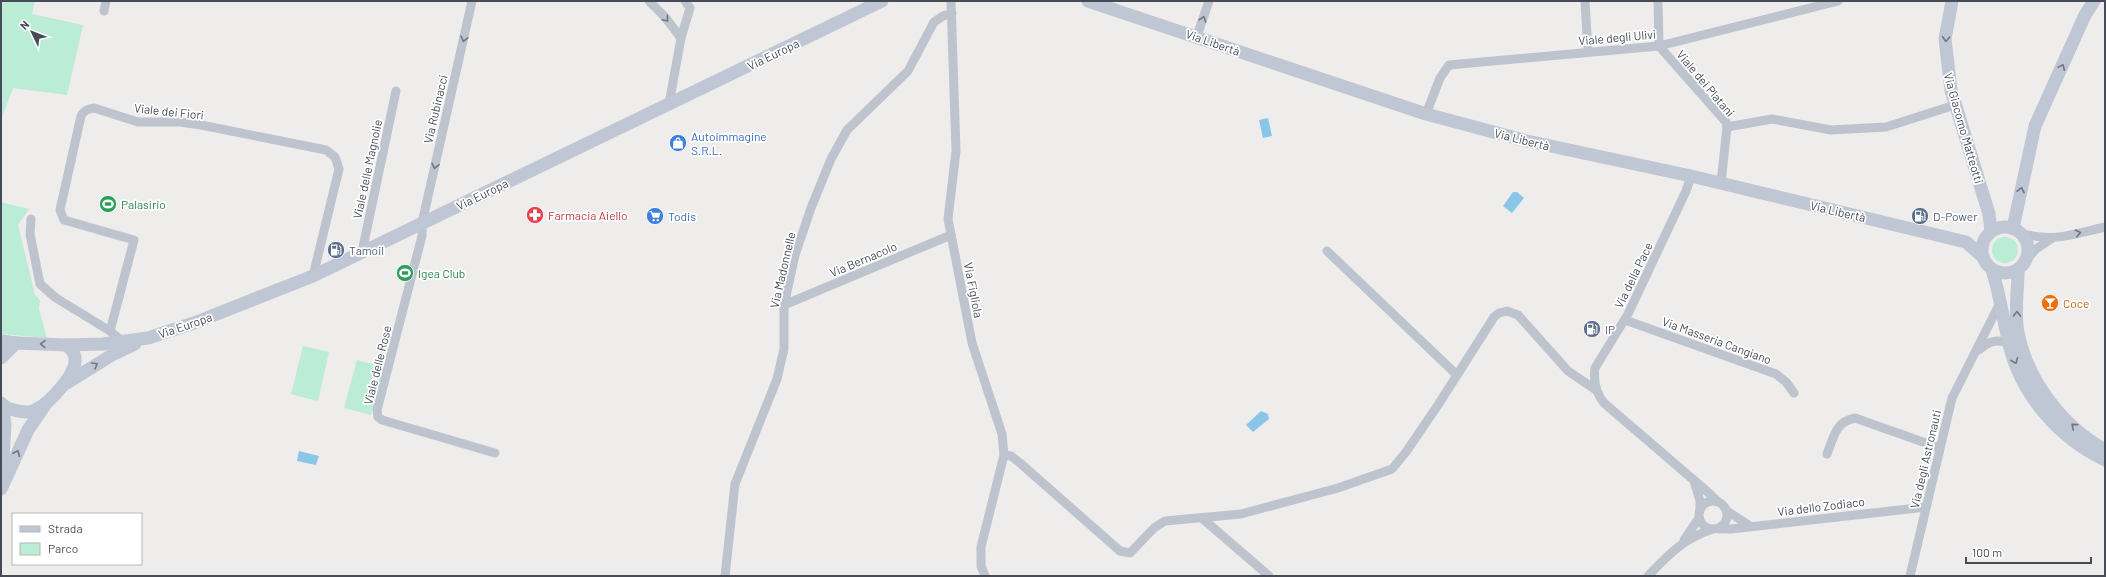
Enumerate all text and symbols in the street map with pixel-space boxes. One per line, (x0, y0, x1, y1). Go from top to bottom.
north arrow (12, 12, 52, 52)
one-way arrow (661, 14, 668, 22)
one-way arrow (1198, 15, 1207, 22)
text: N (17, 18, 32, 32)
street label: Via Libertà (1184, 26, 1242, 58)
street label: Viale degli Ulivi (1578, 27, 1656, 47)
street label: Via Europa (745, 35, 801, 73)
one-way arrow (460, 36, 468, 42)
one-way arrow (1941, 36, 1950, 42)
street label: Viale dei Platani (1674, 47, 1738, 119)
one-way arrow (2057, 64, 2065, 71)
street label: Via Giacomo Matteotti (1941, 71, 1987, 185)
street label: Via Rubinacci (420, 73, 450, 145)
street label: Viale dei Fiori (133, 100, 205, 122)
street label: Viale delle Magnolie (350, 118, 384, 220)
street label: Via Libertà (1493, 125, 1551, 153)
place label: Autoimmagine S.R.L. (691, 129, 767, 157)
shop icon: Autoimmagine S.R.L. (668, 133, 688, 153)
one-way arrow (431, 163, 439, 169)
street label: Via Europa (454, 175, 510, 213)
one-way arrow (2017, 187, 2025, 193)
sports icon: Palasirio (98, 194, 118, 214)
place label: Palasirio (121, 197, 166, 211)
street label: Via Libertà (1809, 198, 1867, 224)
pharmacy icon: Farmacia Aiello (525, 205, 545, 225)
supermarket icon: Todis (645, 206, 665, 226)
fuel station icon: D-Power (1910, 206, 1930, 226)
place label: Farmacia Aiello (548, 208, 628, 222)
place label: Todis (668, 209, 696, 223)
place label: D-Power (1933, 209, 1978, 223)
one-way arrow (2075, 229, 2081, 237)
street label: Via Madonnelle (766, 231, 798, 309)
street label: Via Bernacolo (827, 239, 899, 279)
fuel station icon: Tamoil (326, 240, 346, 260)
street label: Via della Pace (1611, 240, 1655, 310)
place label: Tamoil (349, 243, 384, 257)
street label: Via Figliola (962, 261, 986, 319)
sports icon: Igea Club (395, 263, 415, 283)
place label: Igea Club (418, 266, 465, 280)
bar icon: Coce (2040, 293, 2060, 313)
place label: Coce (2063, 296, 2089, 310)
street label: Via Europa (156, 309, 214, 341)
one-way arrow (2013, 311, 2021, 317)
street label: Via Masseria Cangiano (1660, 314, 1774, 366)
fuel station icon: IP (1582, 319, 1602, 339)
place label: IP (1605, 322, 1615, 336)
street label: Viale delle Rose (360, 324, 394, 406)
one-way arrow (40, 340, 46, 348)
one-way arrow (2010, 357, 2018, 365)
one-way arrow (91, 362, 98, 370)
street label: Via degli Astronauti (1907, 408, 1943, 510)
one-way arrow (2071, 423, 2079, 430)
one-way arrow (13, 450, 21, 457)
street label: Via dello Zodiaco (1777, 494, 1865, 518)
legend (12, 513, 142, 565)
text: Strada (48, 521, 83, 535)
scale bar (1966, 539, 2091, 565)
text: Parco (48, 541, 78, 555)
text: 100 m (1972, 545, 2002, 559)

